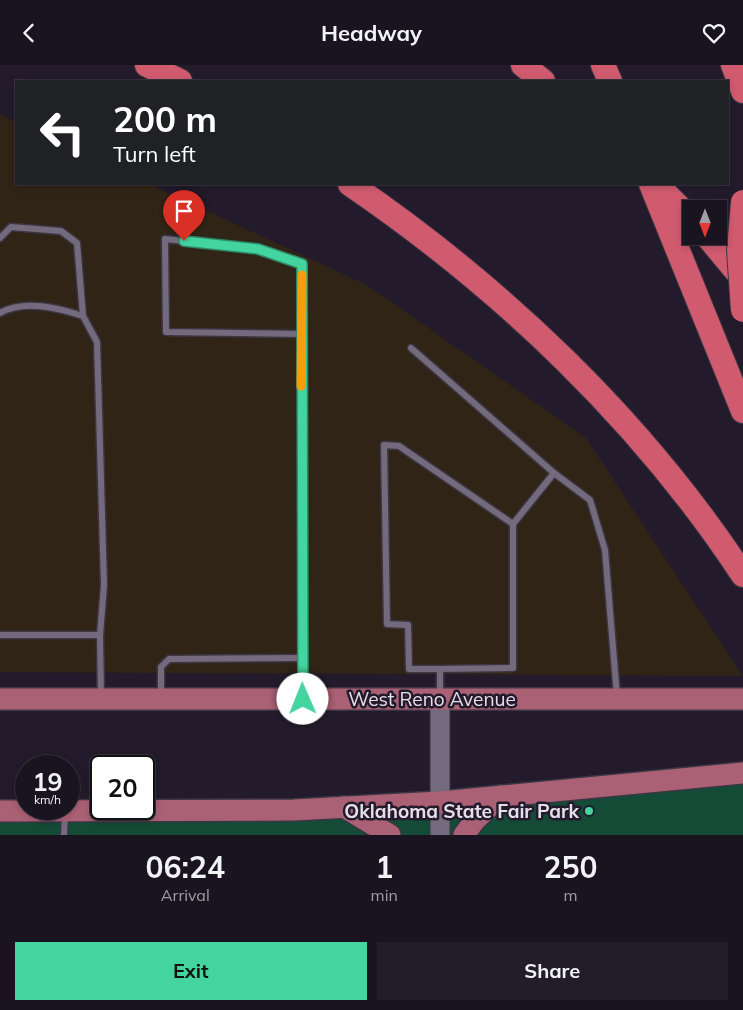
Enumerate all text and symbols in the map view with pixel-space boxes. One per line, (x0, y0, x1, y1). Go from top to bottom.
icon: back (15, 19, 43, 47)
text: Headway (321, 19, 422, 47)
icon: heart (700, 19, 728, 47)
text: 200 m (113, 97, 217, 141)
icon: left (30, 100, 95, 165)
text: Turn left (113, 140, 196, 168)
pin (163, 190, 205, 241)
icon: arrive (170, 197, 198, 225)
north arrow (682, 200, 728, 245)
map controls (682, 200, 727, 245)
position arrow (276, 672, 328, 724)
street label: West Reno Avenue (348, 687, 516, 711)
speed limit sign: 20 (90, 755, 155, 820)
text: 19 (32, 766, 63, 797)
text: km/h (34, 792, 61, 807)
place label: Oklahoma State Fair Park (344, 799, 580, 823)
marker: Oklahoma State Fair Park (583, 805, 595, 817)
text: 06:24 (146, 848, 225, 886)
text: 1 (375, 848, 393, 886)
text: 250 (543, 848, 597, 886)
text: Arrival (161, 885, 210, 905)
text: min (371, 885, 398, 905)
text: m (563, 885, 577, 905)
button: Exit (15, 942, 367, 1000)
button: Share (377, 942, 728, 1000)

